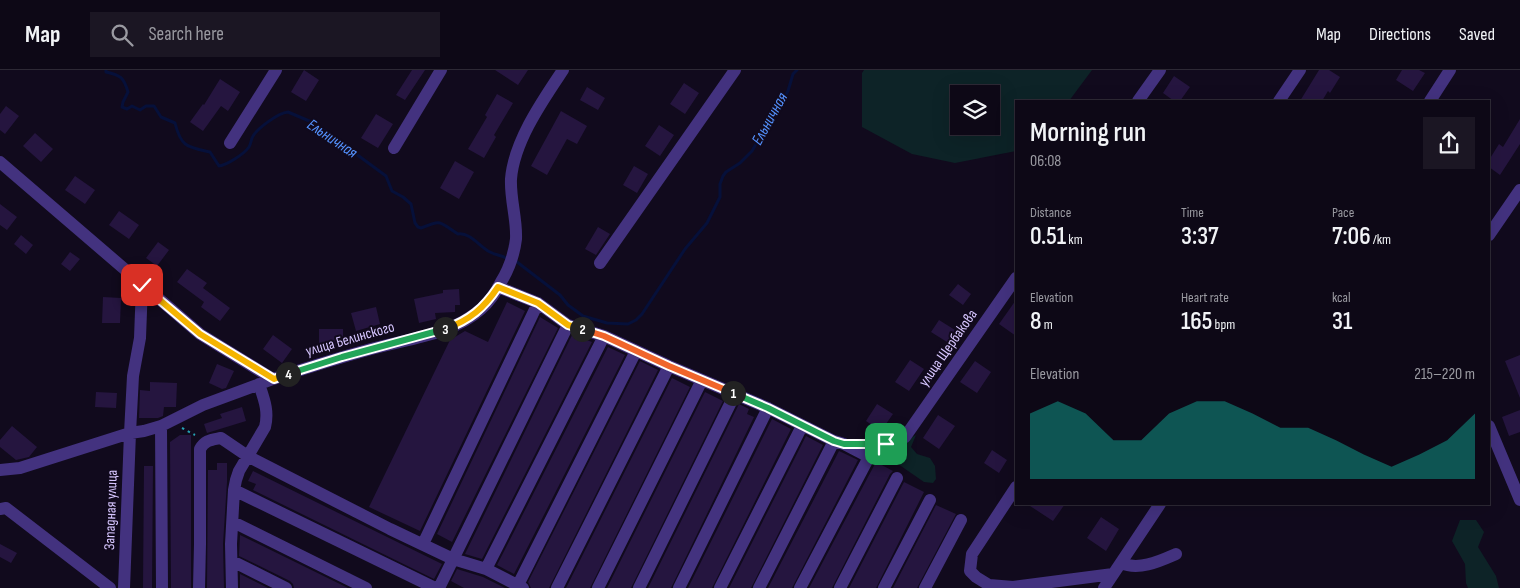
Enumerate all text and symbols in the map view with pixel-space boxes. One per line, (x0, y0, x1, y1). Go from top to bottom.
search box (90, 12, 440, 57)
text: Map (25, 20, 60, 49)
icon: search (108, 21, 136, 49)
text: Search here (148, 23, 224, 46)
text: Map (1316, 24, 1341, 45)
text: Directions (1369, 24, 1431, 45)
text: Saved (1459, 24, 1495, 45)
map controls (950, 85, 1000, 135)
button: layers (950, 85, 1000, 135)
water label: Ельничная (748, 89, 792, 148)
water label: Ельничная (303, 115, 361, 163)
text: Morning run (1030, 116, 1146, 149)
button: share (1423, 117, 1475, 169)
text: 06:08 (1030, 152, 1061, 171)
text: Distance (1030, 204, 1071, 221)
text: Time (1181, 204, 1204, 221)
text: Pace (1332, 204, 1354, 221)
text: 0.51 (1030, 221, 1066, 252)
text: 3:37 (1181, 221, 1219, 252)
text: 7:06 (1332, 221, 1371, 252)
text: km (1066, 231, 1083, 248)
text: /km (1371, 231, 1391, 248)
pin (121, 264, 163, 306)
icon: check (128, 271, 156, 299)
text: Elevation (1030, 289, 1073, 306)
text: Heart rate (1181, 289, 1229, 306)
text: kcal (1332, 289, 1351, 306)
street label: улица Щербакова (914, 306, 982, 390)
text: 8 (1030, 306, 1041, 337)
text: 165 (1181, 306, 1212, 337)
text: 31 (1332, 306, 1352, 337)
pin: 3 (432, 316, 458, 342)
pin: 2 (570, 316, 594, 342)
text: m (1041, 316, 1053, 333)
text: bpm (1212, 316, 1235, 333)
street label: улица Белинского (303, 317, 397, 361)
text: 3 (442, 321, 449, 338)
text: 2 (579, 321, 586, 338)
pin: 4 (276, 362, 300, 386)
text: Elevation (1030, 365, 1079, 384)
text: 215–220 m (1414, 365, 1475, 384)
text: 4 (285, 366, 292, 383)
pin: 1 (720, 380, 746, 406)
text: 1 (731, 385, 736, 402)
pin (865, 423, 907, 465)
icon: arrive (872, 430, 900, 458)
street label: Западная улица (100, 469, 122, 550)

